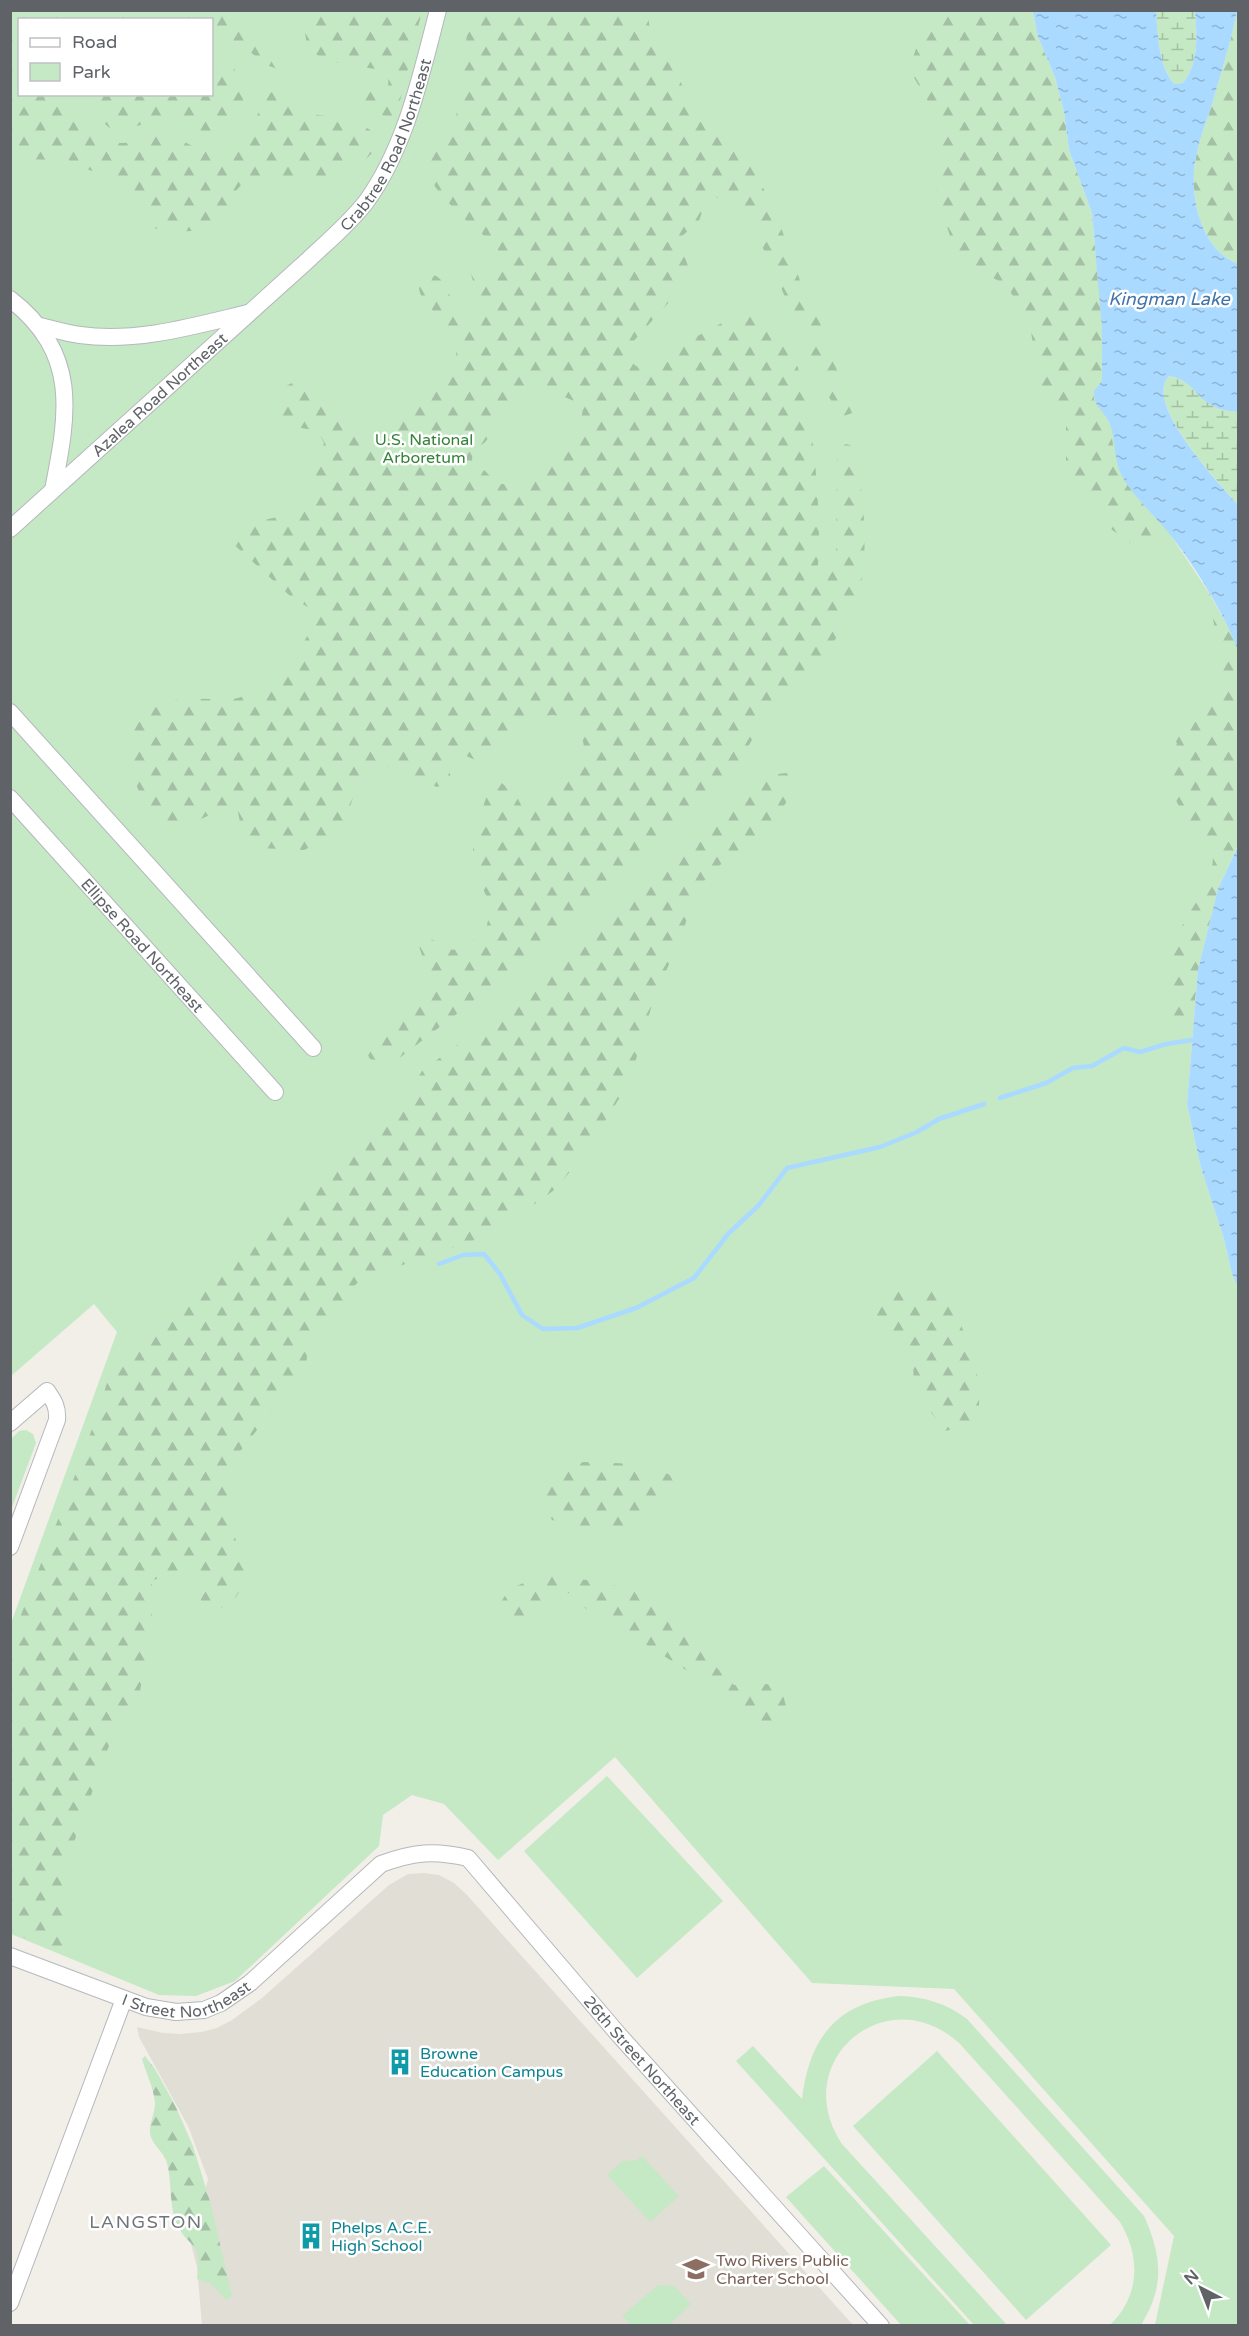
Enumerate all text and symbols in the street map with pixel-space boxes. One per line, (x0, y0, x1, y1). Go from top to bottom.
legend (18, 18, 213, 96)
text: Road (72, 31, 117, 53)
street label: Crabtree Road Northeast (336, 56, 436, 236)
text: Park (72, 61, 111, 83)
water label: Kingman Lake (1108, 288, 1231, 310)
street label: Azalea Road Northeast (88, 329, 232, 461)
park label: U.S. National Arboretum (375, 430, 473, 468)
street label: Ellipse Road Northeast (76, 874, 207, 1017)
street label: I Street Northeast (119, 1977, 255, 2023)
street label: 26th Street Northeast (579, 1992, 704, 2130)
place label: Browne Education Campus (420, 2044, 563, 2082)
building icon: Browne Education Campus (385, 2047, 415, 2077)
district label: LANGSTON (89, 2211, 203, 2233)
place label: Phelps A.C.E. High School (331, 2218, 432, 2256)
building icon: Phelps A.C.E. High School (296, 2221, 326, 2251)
place label: Two Rivers Public Charter School (716, 2251, 849, 2289)
school or university icon: Two Rivers Public Charter School (681, 2254, 711, 2284)
north arrow (1171, 2258, 1231, 2318)
text: N (1180, 2266, 1203, 2289)

